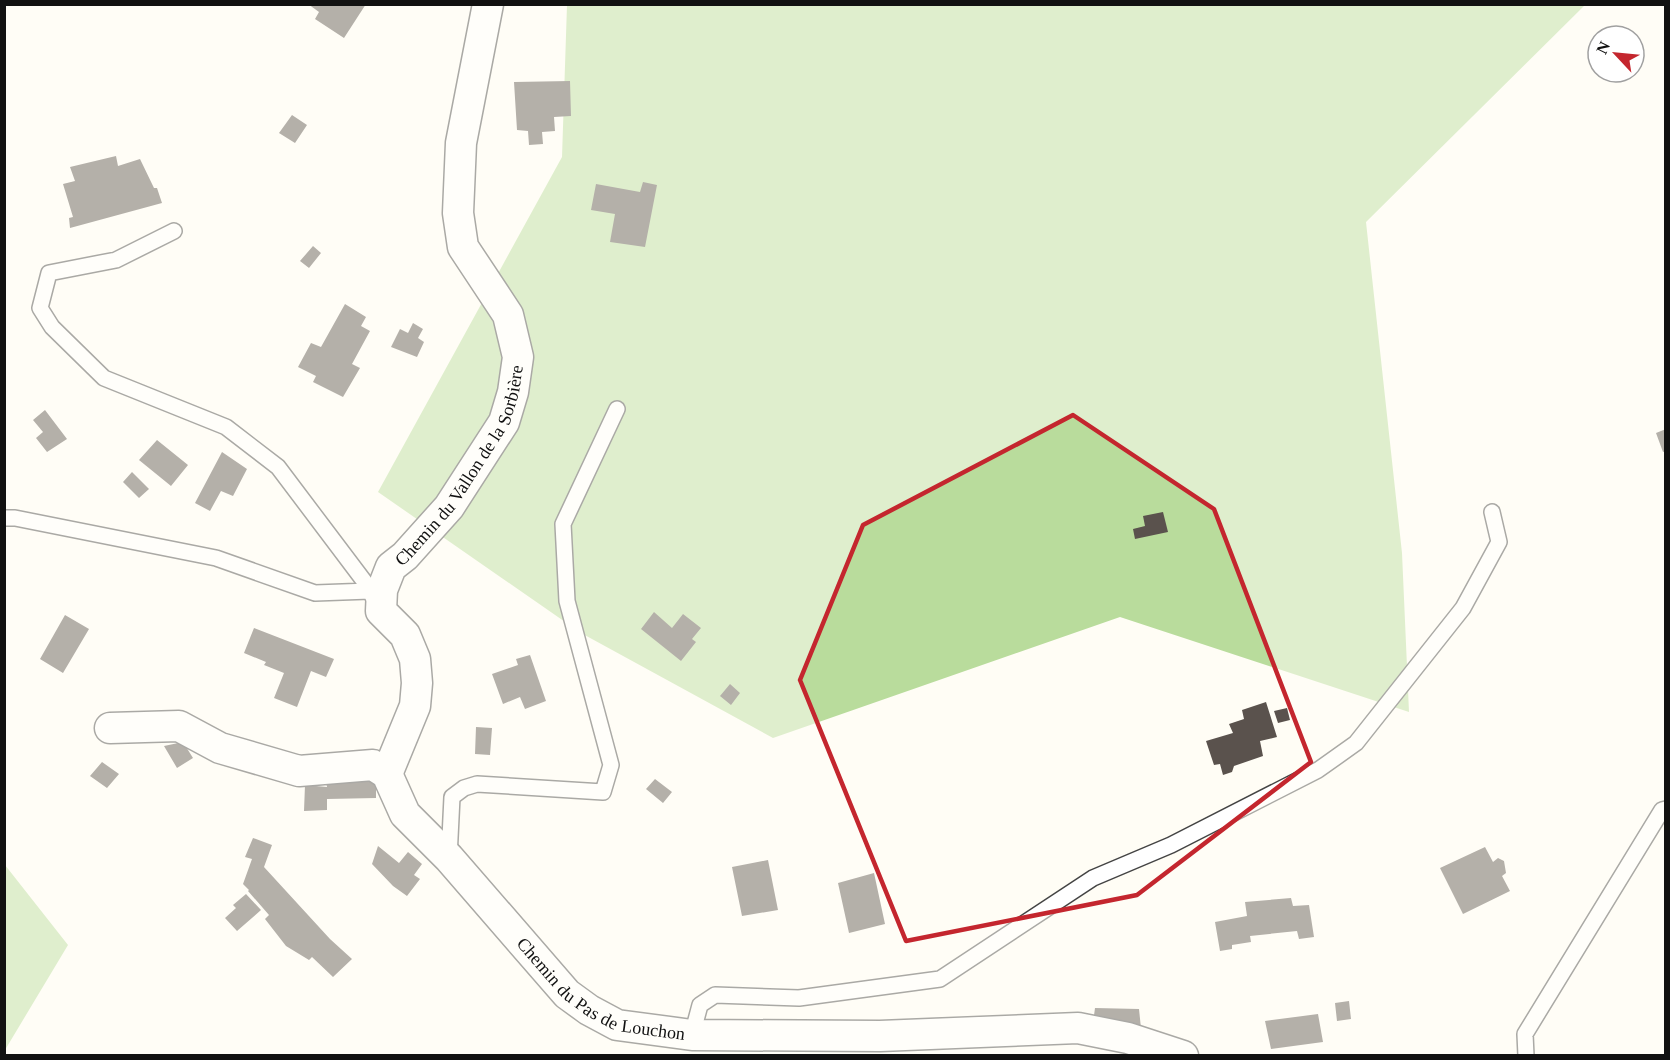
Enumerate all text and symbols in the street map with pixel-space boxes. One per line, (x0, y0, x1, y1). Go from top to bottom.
north arrow (1586, 24, 1646, 84)
text: N (1593, 38, 1613, 57)
street label: Chemin du Vallon de la Sorbière (391, 364, 527, 570)
street label: Chemin du Pas de Louchon (513, 934, 686, 1044)

